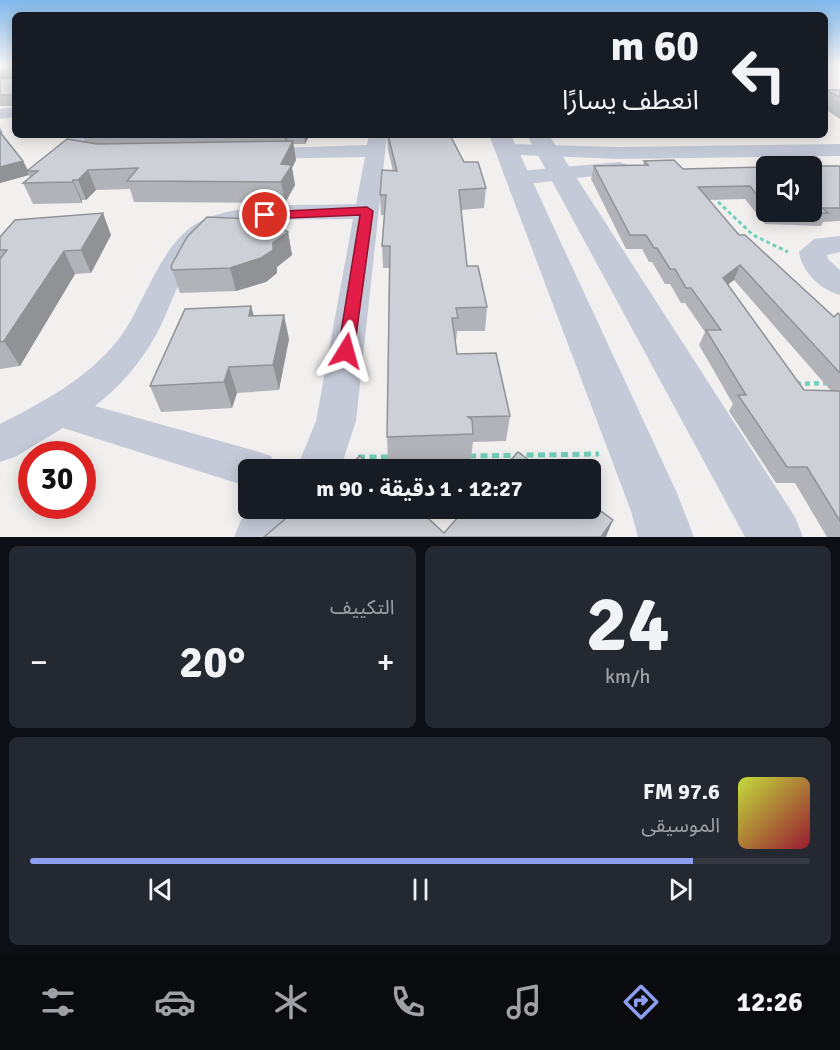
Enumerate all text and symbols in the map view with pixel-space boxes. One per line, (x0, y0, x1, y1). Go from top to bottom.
text: 60 m (610, 21, 699, 72)
icon: left (720, 36, 798, 114)
text: انعطف يسارًا (562, 84, 699, 117)
map controls (756, 156, 822, 222)
button: sound (756, 156, 822, 222)
pin (239, 189, 290, 240)
icon: arrive (248, 198, 281, 231)
position arrow (314, 319, 378, 383)
speed limit sign: 30 (18, 441, 96, 519)
text: 12:27 · 1 دقيقة · 90 m (316, 475, 523, 502)
text: 24 (586, 577, 670, 673)
text: التكييف (330, 595, 395, 620)
text: 20° (179, 635, 246, 690)
text: − (30, 642, 48, 683)
text: + (377, 642, 394, 683)
text: km/h (605, 664, 650, 689)
text: 97.6 FM (643, 778, 720, 805)
text: الموسيقى (641, 813, 720, 838)
icon: previous (144, 873, 177, 906)
icon: pause (404, 873, 437, 906)
icon: next (664, 873, 697, 906)
icon: filters (37, 981, 79, 1023)
icon: car (154, 981, 196, 1023)
icon: climate (270, 981, 312, 1023)
icon: phone (387, 981, 429, 1023)
icon: music (503, 981, 545, 1023)
icon: directions (620, 981, 662, 1023)
text: 12:26 (736, 986, 803, 1019)

